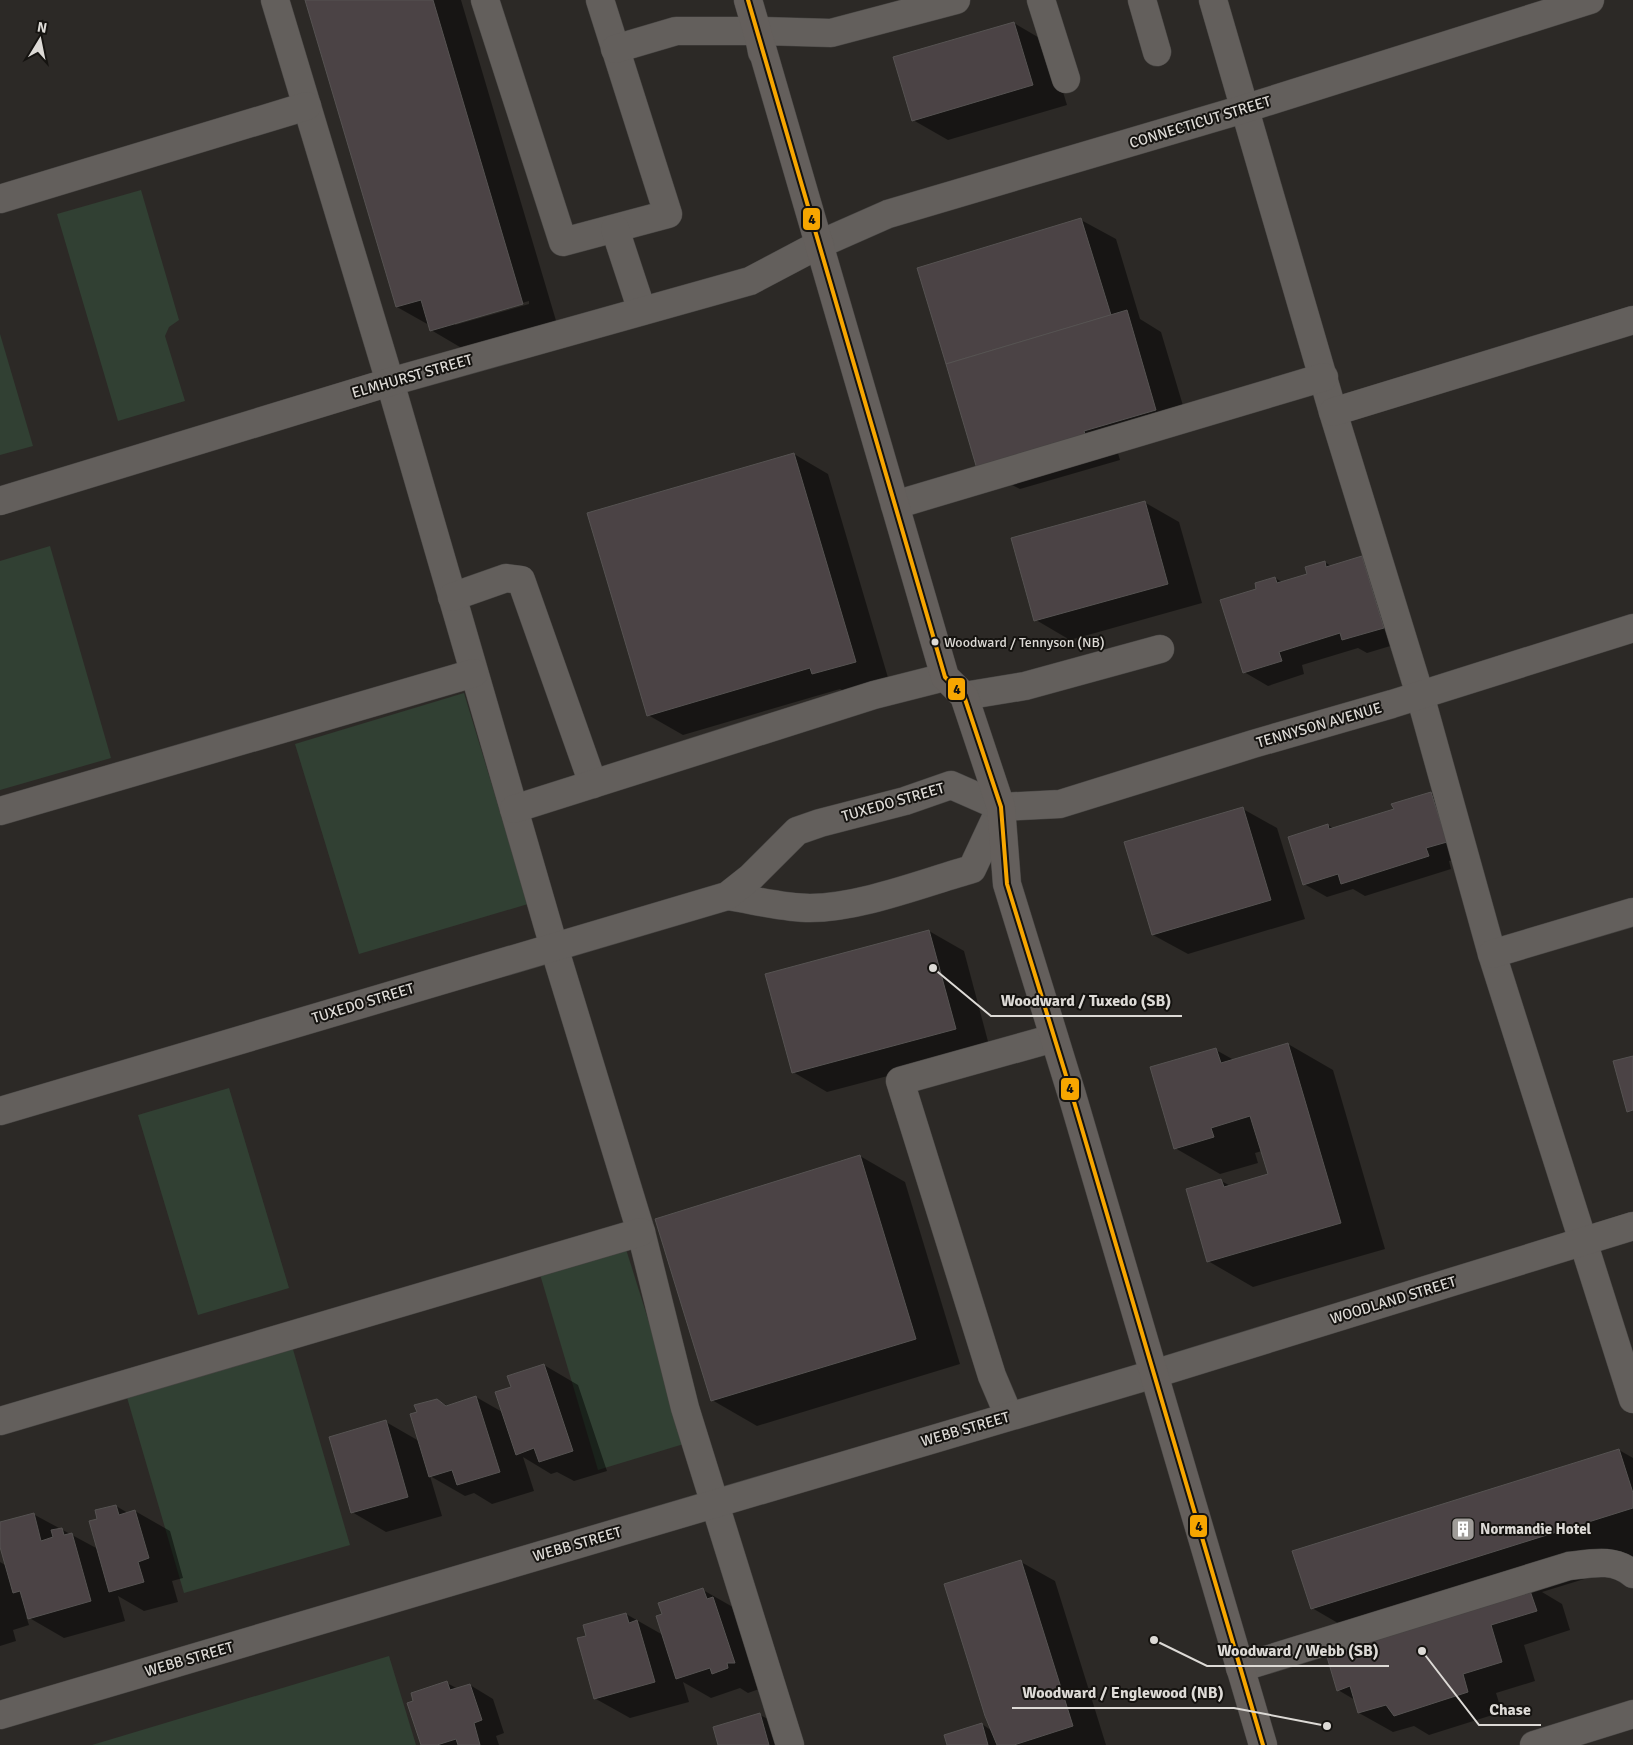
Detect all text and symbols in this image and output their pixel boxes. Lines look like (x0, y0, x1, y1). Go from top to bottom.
north arrow (15, 15, 65, 65)
text: N (36, 18, 48, 37)
street label: CONNECTICUT STREET (1127, 92, 1273, 152)
line badge: 4 (802, 207, 821, 231)
text: 4 (808, 211, 816, 228)
street label: ELMHURST STREET (350, 350, 475, 402)
place label: Woodward / Tennyson (NB) (944, 634, 1105, 651)
marker: Woodward / Tennyson (NB) (930, 637, 940, 647)
line badge: 4 (947, 677, 966, 701)
text: 4 (953, 681, 961, 698)
street label: TENNYSON AVENUE (1254, 699, 1384, 751)
street label: TUXEDO STREET (840, 779, 947, 825)
street label: TUXEDO STREET (310, 979, 417, 1027)
callout: Woodward / Tuxedo (SB) (991, 985, 1182, 1016)
text: Woodward / Tuxedo (SB) (1001, 991, 1171, 1011)
line badge: 4 (1060, 1077, 1080, 1101)
text: 4 (1066, 1080, 1074, 1097)
street label: WOODLAND STREET (1328, 1272, 1459, 1328)
street label: WEBB STREET (919, 1408, 1012, 1450)
line badge: 4 (1189, 1514, 1208, 1538)
building icon: Normandie Hotel (1450, 1516, 1476, 1542)
text: 4 (1195, 1518, 1203, 1535)
place label: Normandie Hotel (1480, 1520, 1592, 1538)
street label: WEBB STREET (531, 1523, 624, 1565)
callout: Woodward / Webb (SB) (1207, 1635, 1389, 1666)
street label: WEBB STREET (143, 1638, 236, 1680)
text: Woodward / Webb (SB) (1217, 1641, 1379, 1661)
callout: Woodward / Englewood (NB) (1012, 1677, 1234, 1708)
text: Woodward / Englewood (NB) (1022, 1683, 1224, 1703)
callout: Chase (1479, 1694, 1541, 1725)
text: Chase (1489, 1700, 1531, 1720)

